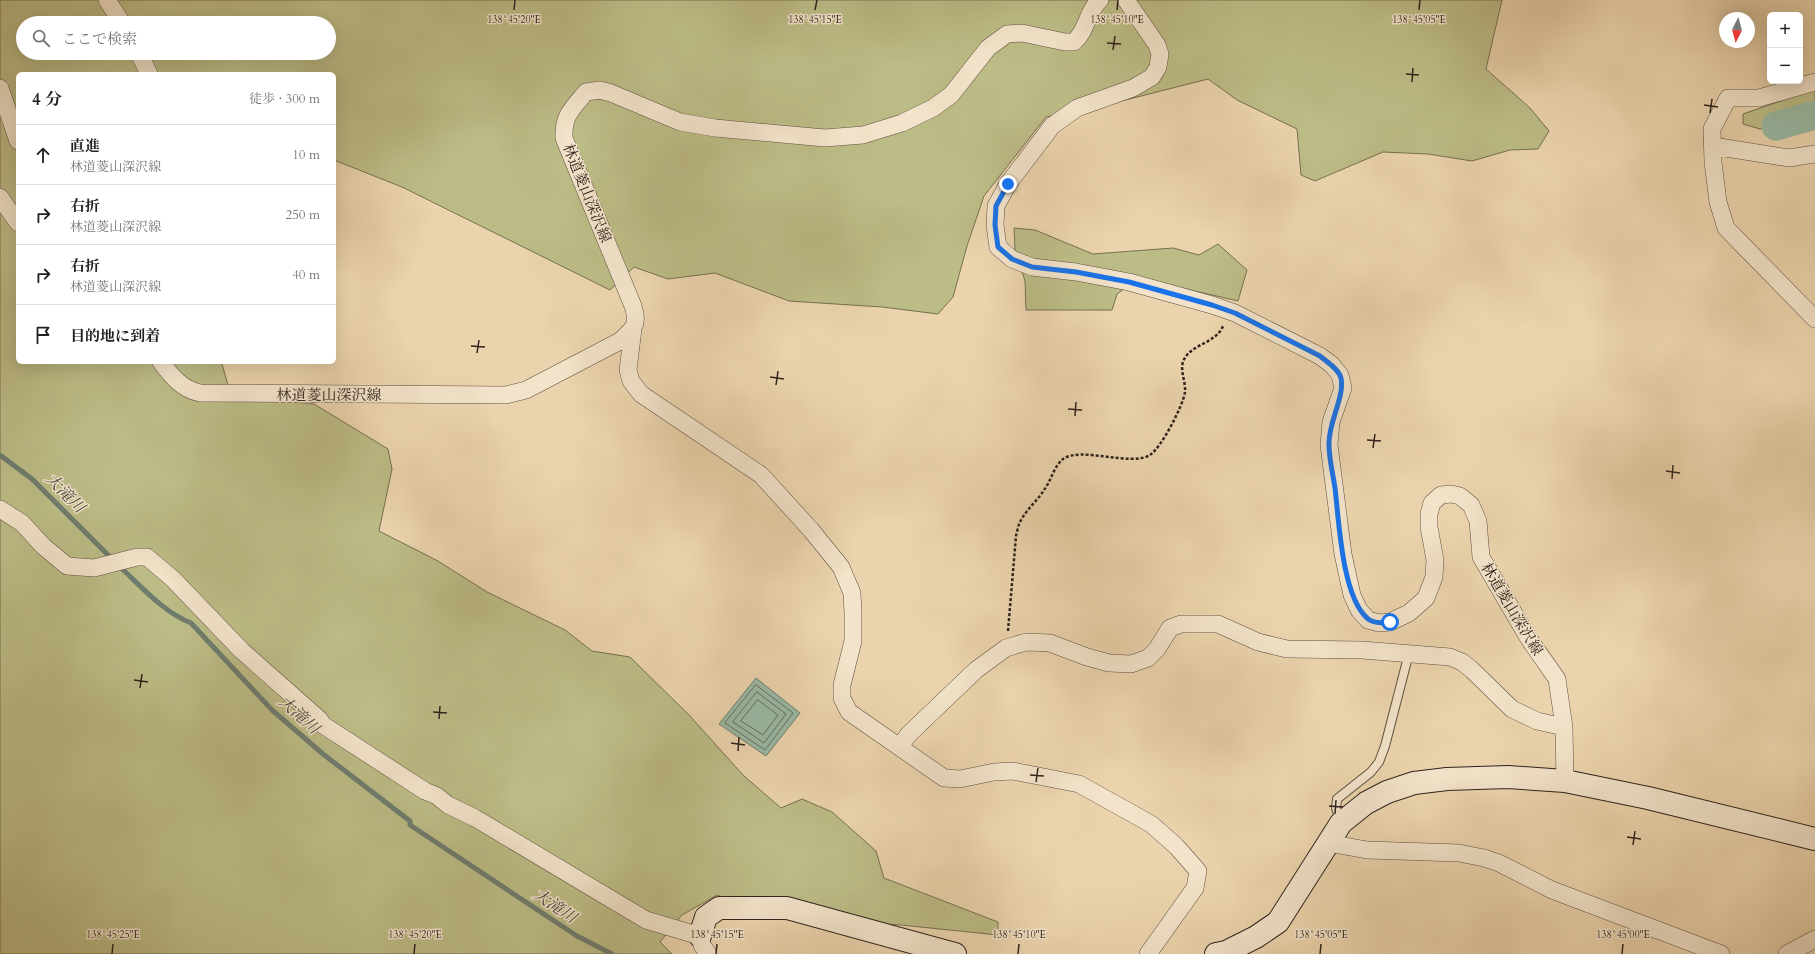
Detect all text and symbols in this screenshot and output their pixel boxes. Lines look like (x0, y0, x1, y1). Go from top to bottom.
north arrow (1719, 12, 1755, 48)
map controls (1767, 12, 1803, 84)
button: + (1767, 12, 1803, 48)
text: 138°45'20"E (487, 13, 541, 27)
text: 138°45'15"E (788, 13, 842, 27)
text: 138°45'10"E (1090, 13, 1144, 27)
text: 138°45'05"E (1392, 13, 1446, 27)
search box (16, 16, 336, 60)
icon: search (30, 27, 52, 49)
text: ここで検索 (62, 29, 137, 49)
button: − (1767, 48, 1803, 84)
text: 4 分 (32, 88, 62, 111)
text: 徒歩 · 300 m (249, 90, 320, 108)
text: 直進 (70, 136, 100, 156)
street label: 林道菱山深沢線 (558, 141, 616, 245)
icon: ahead (32, 144, 54, 166)
text: 10 m (292, 146, 320, 164)
text: 林道菱山深沢線 (70, 158, 161, 176)
route end (999, 175, 1017, 193)
text: 右折 (70, 196, 100, 216)
icon: right (32, 204, 54, 226)
text: 250 m (286, 206, 320, 224)
text: 林道菱山深沢線 (70, 218, 161, 236)
text: 右折 (70, 256, 100, 276)
icon: right (32, 264, 54, 286)
text: 40 m (292, 266, 320, 284)
text: 林道菱山深沢線 (70, 278, 161, 296)
icon: arrive (32, 324, 54, 346)
text: 目的地に到着 (70, 326, 160, 346)
street label: 林道菱山深沢線 (276, 385, 382, 405)
water label: 大滝川 (40, 468, 91, 519)
street label: 林道菱山深沢線 (1476, 559, 1548, 659)
route start (1381, 613, 1399, 631)
water label: 大滝川 (274, 691, 326, 741)
water label: 大滝川 (529, 883, 583, 930)
text: 138°45'25"E (86, 928, 140, 942)
text: 138°45'20"E (388, 928, 442, 942)
text: 138°45'15"E (690, 928, 744, 942)
text: 138°45'10"E (992, 928, 1046, 942)
text: 138°45'05"E (1294, 928, 1348, 942)
text: 138°45'00"E (1596, 928, 1650, 942)

